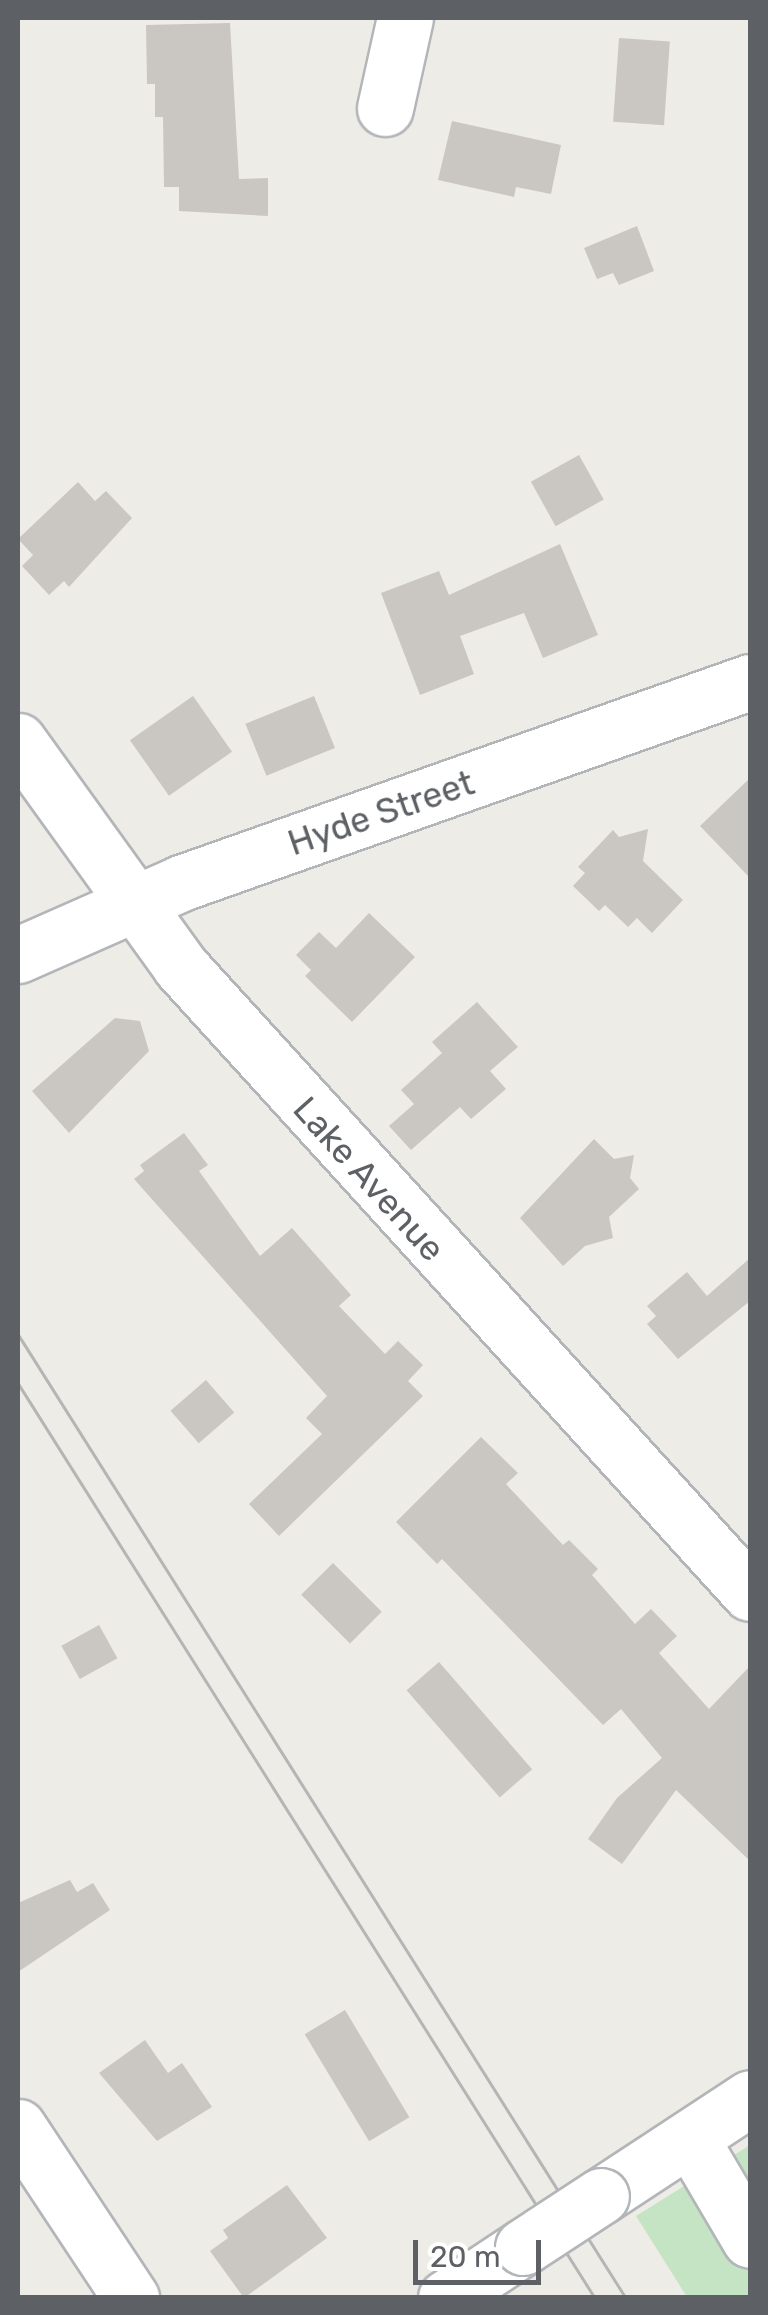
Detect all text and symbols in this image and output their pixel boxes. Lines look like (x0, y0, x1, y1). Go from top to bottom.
street label: Hyde Street (283, 762, 479, 864)
street label: Lake Avenue (284, 1088, 454, 1270)
scale bar (418, 2220, 546, 2282)
text: 20 m (430, 2239, 501, 2275)

